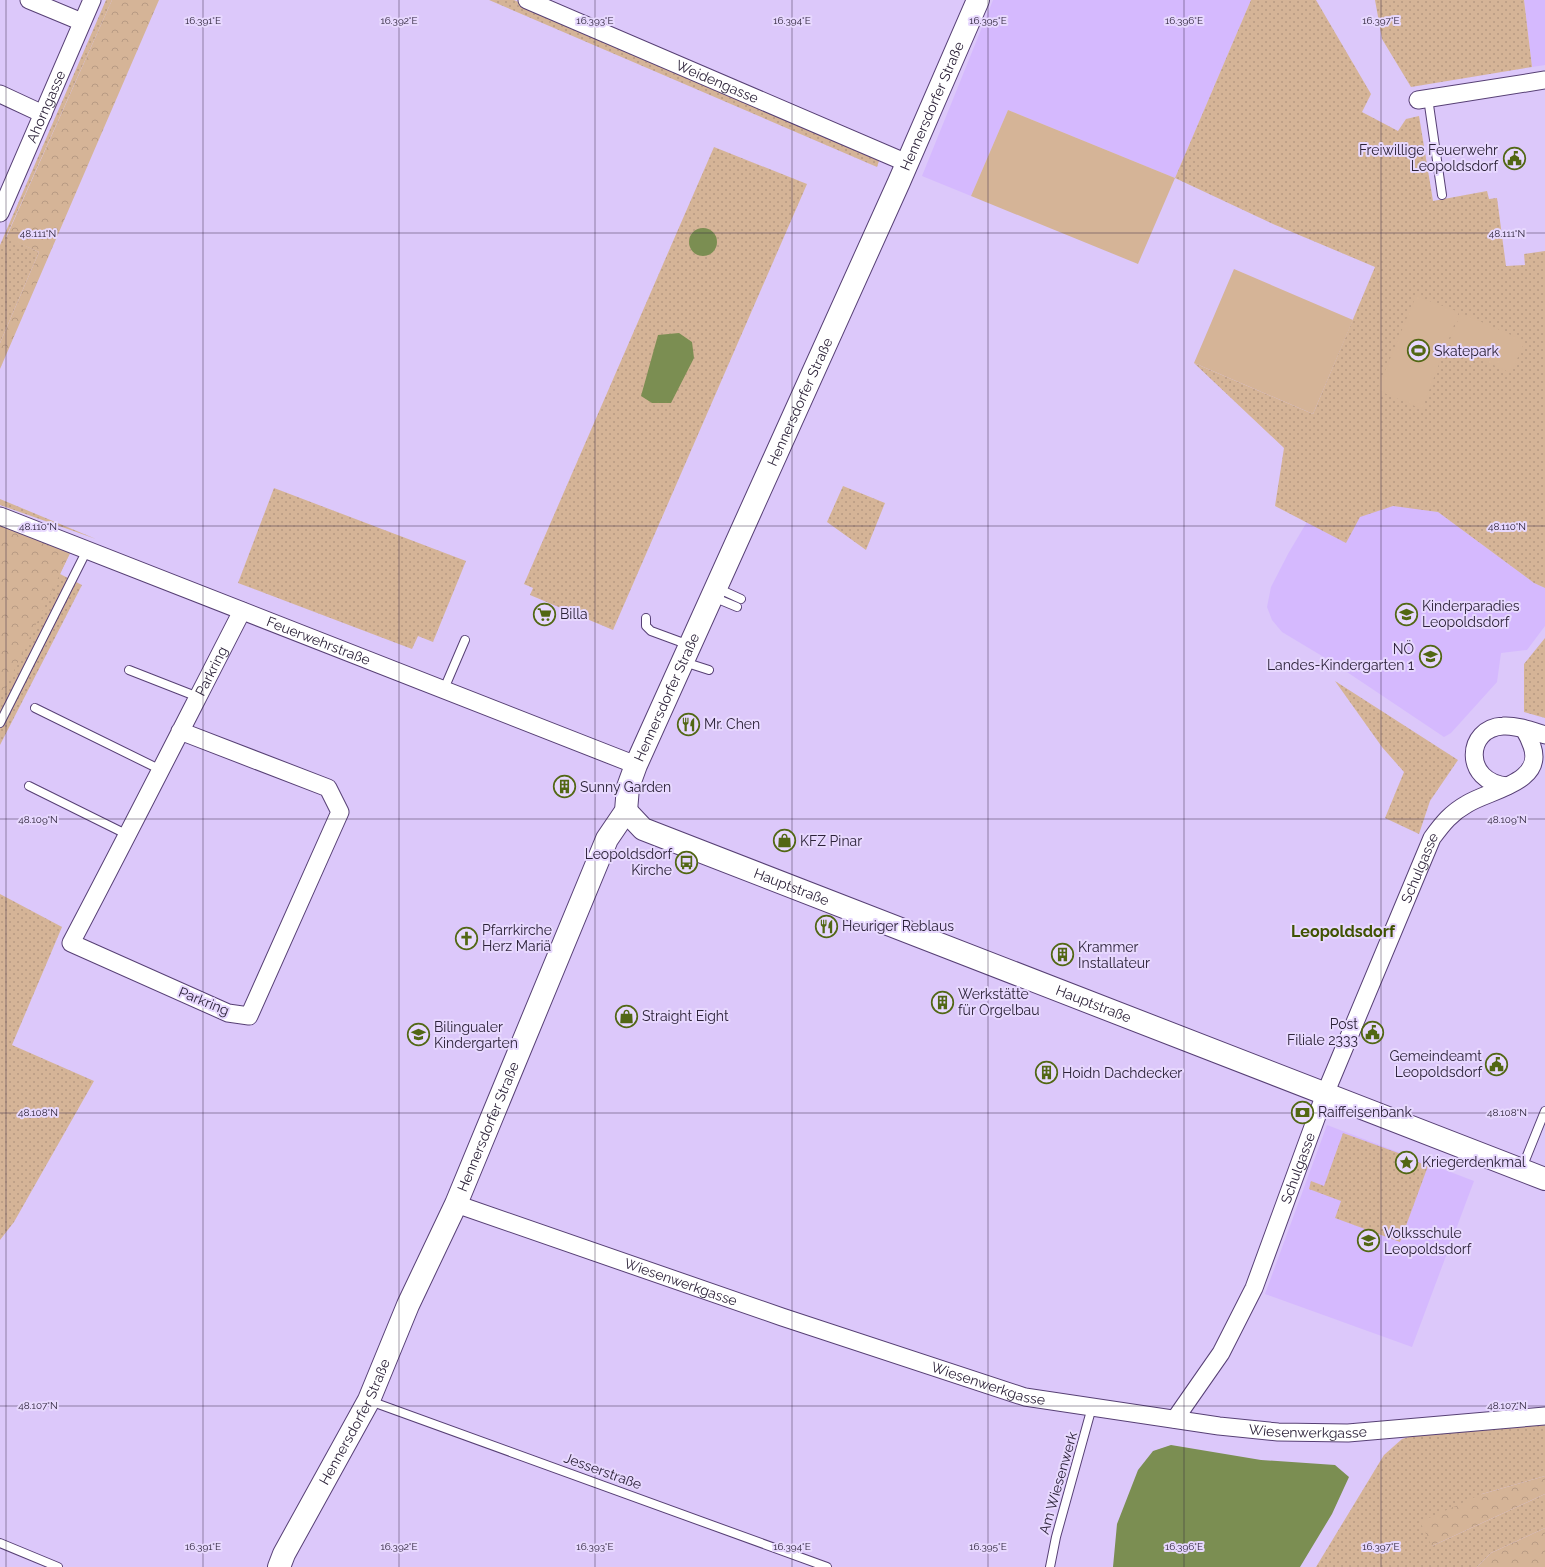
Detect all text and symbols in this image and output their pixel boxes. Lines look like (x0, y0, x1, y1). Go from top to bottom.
text: 16.391°E (185, 15, 221, 26)
text: 16.392°E (380, 15, 418, 26)
text: 16.393°E (576, 15, 614, 26)
text: 16.394°E (773, 15, 811, 26)
text: 16.395°E (969, 15, 1007, 26)
text: 16.396°E (1165, 15, 1203, 26)
text: 16.397°E (1362, 15, 1400, 26)
street label: Hennersdorfer Straße (897, 39, 967, 173)
street label: Weidengasse (674, 57, 761, 106)
street label: Ahorngasse (23, 68, 69, 145)
place label: Freiwillige Feuerwehr Leopoldsdorf (1359, 142, 1499, 174)
public building icon: Freiwillige Feuerwehr Leopoldsdorf (1501, 145, 1527, 171)
text: 48.111°N (20, 228, 56, 239)
text: 48.111°N (1489, 228, 1525, 239)
street label: Hennersdorfer Straße (764, 335, 836, 469)
sports icon: Skatepark (1405, 338, 1431, 364)
place label: Skatepark (1434, 343, 1499, 359)
text: 48.110°N (19, 521, 57, 532)
text: 48.110°N (1488, 521, 1526, 532)
place label: Kinderparadies Leopoldsdorf (1422, 598, 1520, 630)
supermarket icon: Billa (532, 601, 558, 627)
school or university icon: Kinderparadies Leopoldsdorf (1394, 601, 1420, 627)
place label: Billa (560, 606, 588, 622)
street label: Feuerwehrstraße (264, 613, 373, 668)
street label: Hennersdorfer Straße (631, 631, 702, 764)
place label: NÖ Landes-Kindergarten 1 (1267, 639, 1414, 673)
street label: Parkring (192, 644, 231, 698)
school or university icon: NÖ Landes-Kindergarten 1 (1417, 644, 1443, 670)
restaurant icon: Mr. Chen (676, 711, 702, 737)
place label: Mr. Chen (704, 716, 760, 732)
building icon: Sunny Garden (552, 774, 578, 800)
place label: Sunny Garden (580, 779, 671, 795)
text: 48.109°N (18, 814, 58, 825)
text: 48.109°N (1487, 814, 1527, 825)
shop icon: KFZ Pinar (772, 828, 798, 854)
street label: Schulgasse (1398, 829, 1441, 905)
place label: KFZ Pinar (800, 833, 862, 849)
place label: Leopoldsdorf Kirche (585, 846, 673, 878)
bus stop icon: Leopoldsdorf Kirche (674, 849, 700, 875)
street label: Hauptstraße (752, 865, 831, 908)
restaurant icon: Heuriger Reblaus (814, 913, 840, 939)
place label: Heuriger Reblaus (842, 918, 954, 934)
place label: Pfarrkirche Herz Mariä (482, 922, 552, 954)
district label: Leopoldsdorf (1291, 922, 1396, 941)
church icon: Pfarrkirche Herz Mariä (454, 925, 480, 951)
place label: Krammer Installateur (1078, 939, 1150, 971)
building icon: Krammer Installateur (1050, 942, 1076, 968)
street label: Hauptstraße (1054, 982, 1133, 1026)
street label: Parkring (176, 984, 232, 1018)
place label: Werkstätte für Orgelbau (958, 986, 1040, 1018)
building icon: Werkstätte für Orgelbau (929, 989, 955, 1015)
shop icon: Straight Eight (613, 1003, 639, 1029)
place label: Straight Eight (642, 1008, 729, 1024)
place label: Post Filiale 2333 (1287, 1016, 1358, 1048)
place label: Bilingualer Kindergarten (434, 1019, 518, 1051)
public building icon: Post Filiale 2333 (1360, 1019, 1386, 1045)
school or university icon: Bilingualer Kindergarten (405, 1022, 431, 1048)
place label: Gemeindeamt Leopoldsdorf (1389, 1048, 1483, 1080)
public building icon: Gemeindeamt Leopoldsdorf (1484, 1051, 1510, 1077)
street label: Hennersdorfer Straße (454, 1059, 522, 1194)
building icon: Hoidn Dachdecker (1033, 1060, 1059, 1086)
place label: Hoidn Dachdecker (1062, 1065, 1182, 1081)
bank icon: Raiffeisenbank (1289, 1099, 1315, 1125)
place label: Raiffeisenbank (1318, 1104, 1412, 1120)
text: 48.108°N (18, 1107, 58, 1118)
text: 48.108°N (1487, 1107, 1527, 1118)
street label: Schulgasse (1278, 1130, 1318, 1206)
place icon: Kriegerdenkmal (1393, 1149, 1419, 1175)
place label: Kriegerdenkmal (1422, 1154, 1526, 1170)
place label: Volksschule Leopoldsdorf (1384, 1225, 1473, 1257)
school or university icon: Volksschule Leopoldsdorf (1355, 1228, 1381, 1254)
street label: Wiesenwerkgasse (622, 1255, 739, 1309)
street label: Hennersdorfer Straße (316, 1357, 393, 1487)
street label: Wiesenwerkgasse (929, 1359, 1046, 1408)
text: 48.107°N (18, 1400, 58, 1411)
text: 48.107°N (1487, 1400, 1527, 1411)
street label: Wiesenwerkgasse (1248, 1421, 1367, 1441)
street label: Am Wiesenwerk (1036, 1429, 1080, 1536)
street label: Jesserstraße (562, 1450, 644, 1492)
text: 16.391°E (185, 1541, 221, 1552)
text: 16.392°E (380, 1541, 418, 1552)
text: 16.393°E (576, 1541, 614, 1552)
text: 16.394°E (773, 1541, 811, 1552)
text: 16.395°E (969, 1541, 1007, 1552)
text: 16.396°E (1165, 1541, 1203, 1552)
text: 16.397°E (1362, 1541, 1400, 1552)

